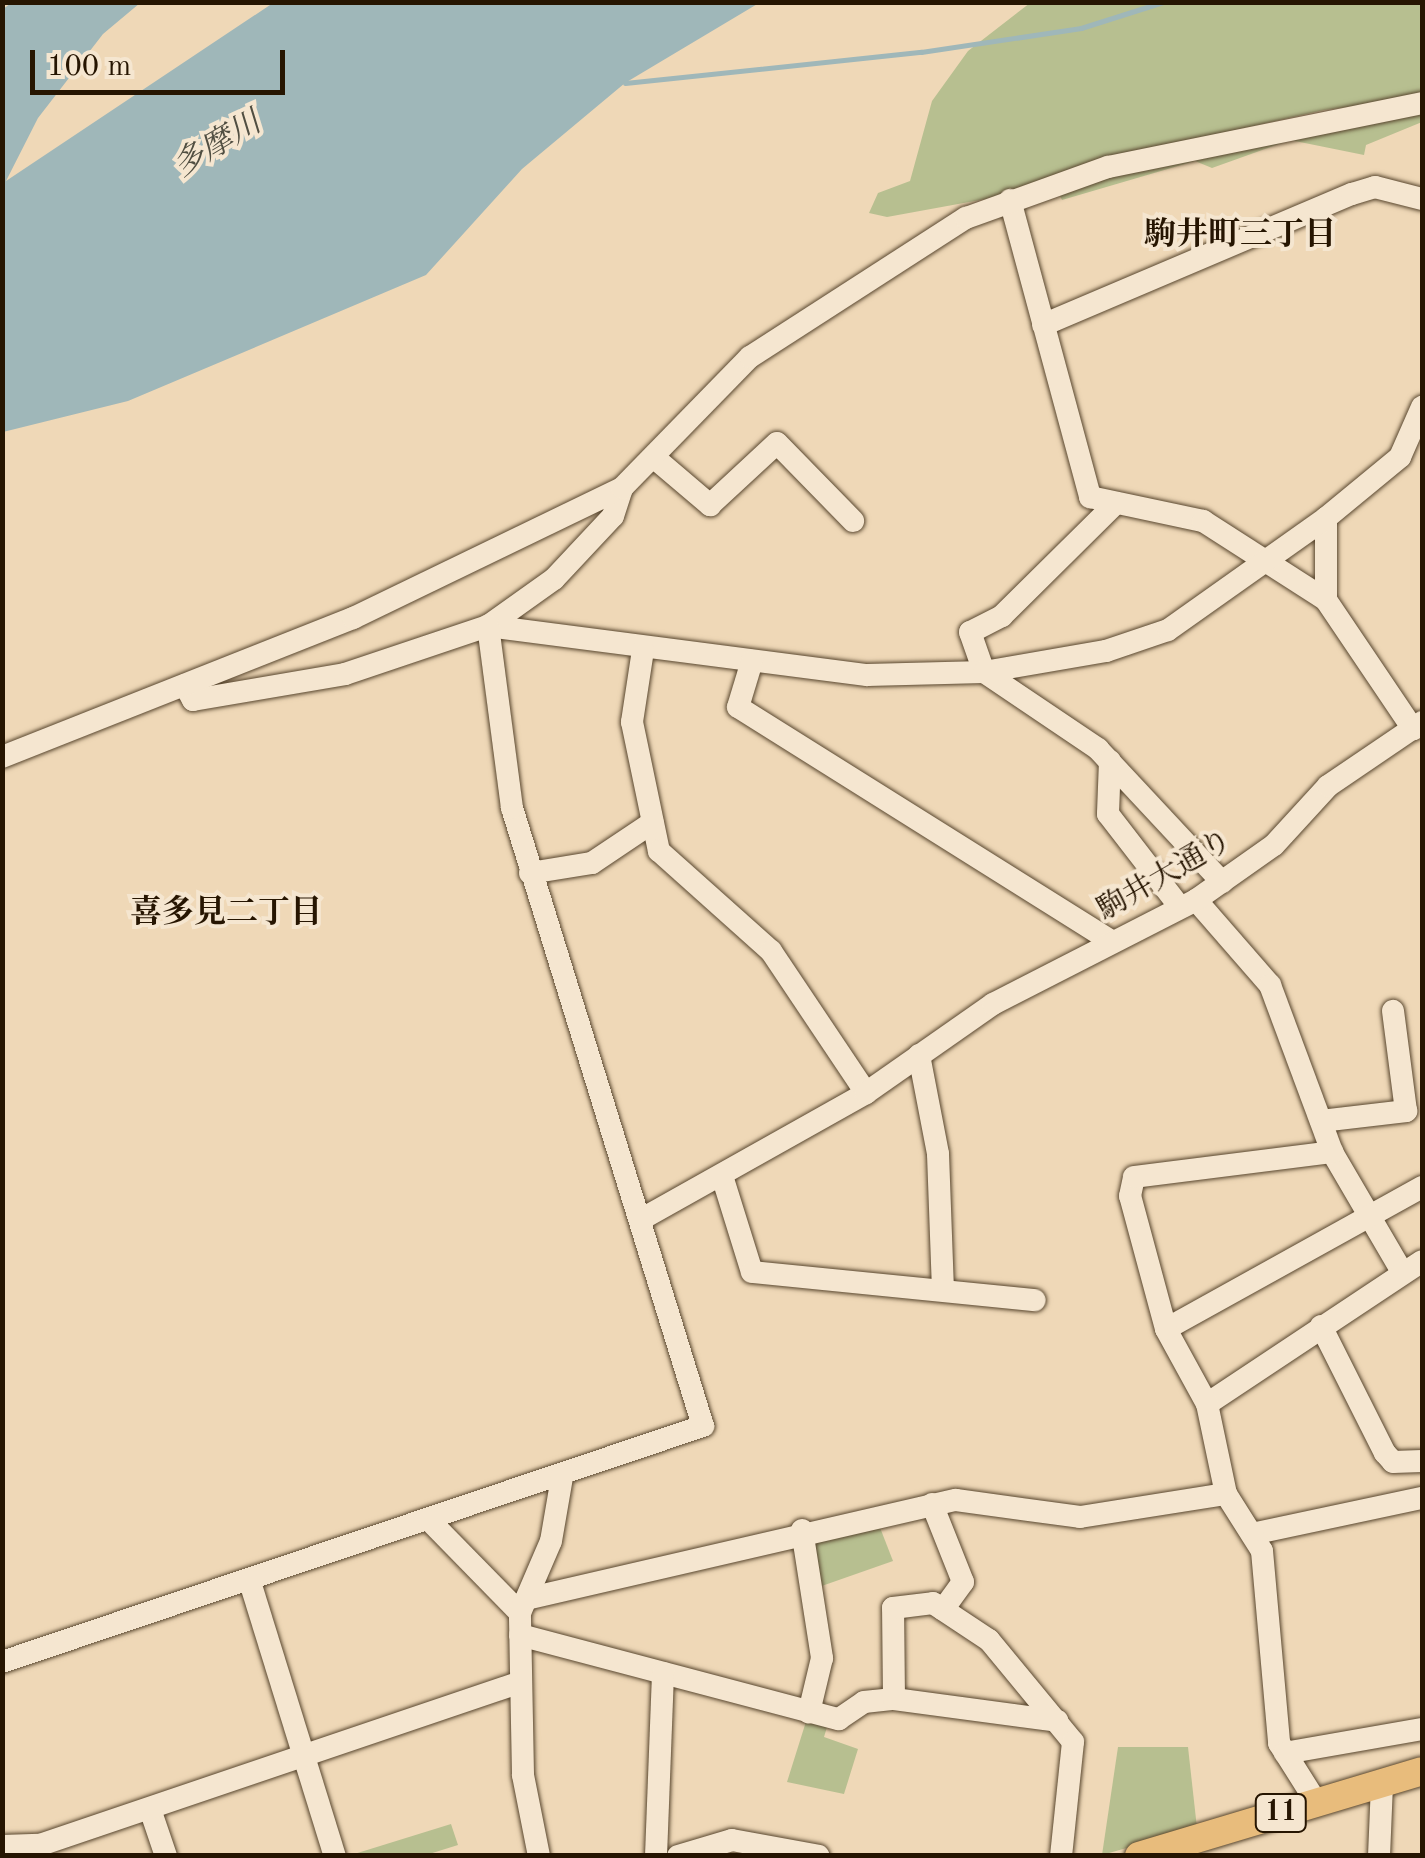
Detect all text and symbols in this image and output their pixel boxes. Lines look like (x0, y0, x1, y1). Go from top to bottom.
scale bar (35, 30, 290, 92)
text: 100 m (47, 52, 131, 82)
water label: 多摩川 (167, 105, 269, 187)
district label: 駒井町三丁目 (1144, 217, 1336, 255)
street label: 駒井大通り (1091, 823, 1239, 929)
district label: 喜多見二丁目 (130, 895, 322, 933)
road number: 11 (1254, 1790, 1308, 1836)

